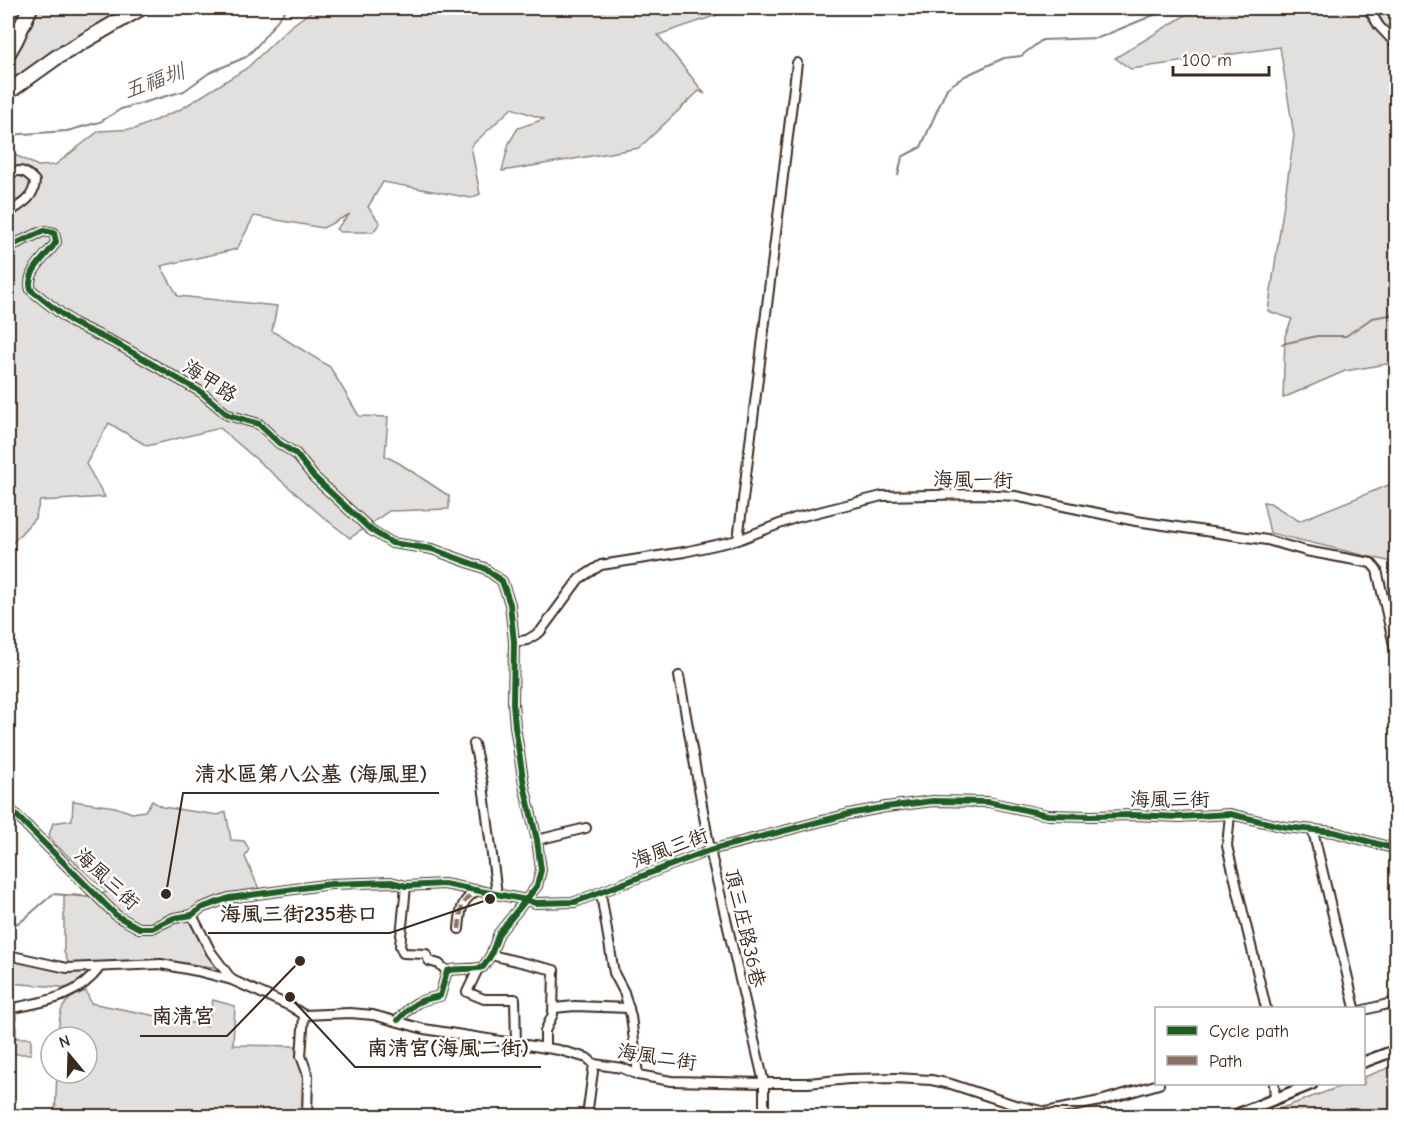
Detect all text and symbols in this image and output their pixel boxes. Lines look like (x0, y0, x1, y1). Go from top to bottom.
scale bar (1173, 39, 1269, 77)
text: 100 m (1182, 50, 1232, 71)
water label: 五福圳 (120, 58, 190, 103)
street label: 海甲路 (179, 355, 242, 408)
street label: 海風一街 (933, 468, 1013, 492)
callout: 清水區第八公墓 (海風里) (183, 754, 439, 793)
text: 清水區第八公墓 (海風里) (195, 762, 427, 786)
street label: 海風三街 (1130, 788, 1210, 811)
street label: 海風三街 (628, 824, 712, 872)
street label: 海風三街 (70, 843, 144, 915)
street label: 頂三庄路36巷 (720, 866, 770, 990)
callout: 海風三街235巷口 (208, 894, 390, 933)
text: 海風三街235巷口 (220, 902, 378, 926)
callout: 南清宮 (140, 997, 227, 1036)
text: 南清宮 (152, 1004, 215, 1028)
legend (1155, 1007, 1365, 1085)
text: Cycle path (1209, 1021, 1289, 1042)
north arrow (39, 1025, 99, 1085)
callout: 南清宮(海風二街) (355, 1028, 541, 1067)
text: N (57, 1032, 72, 1052)
text: 南清宮(海風二街) (367, 1036, 529, 1060)
street label: 海風二街 (616, 1039, 698, 1075)
text: Path (1209, 1051, 1242, 1072)

